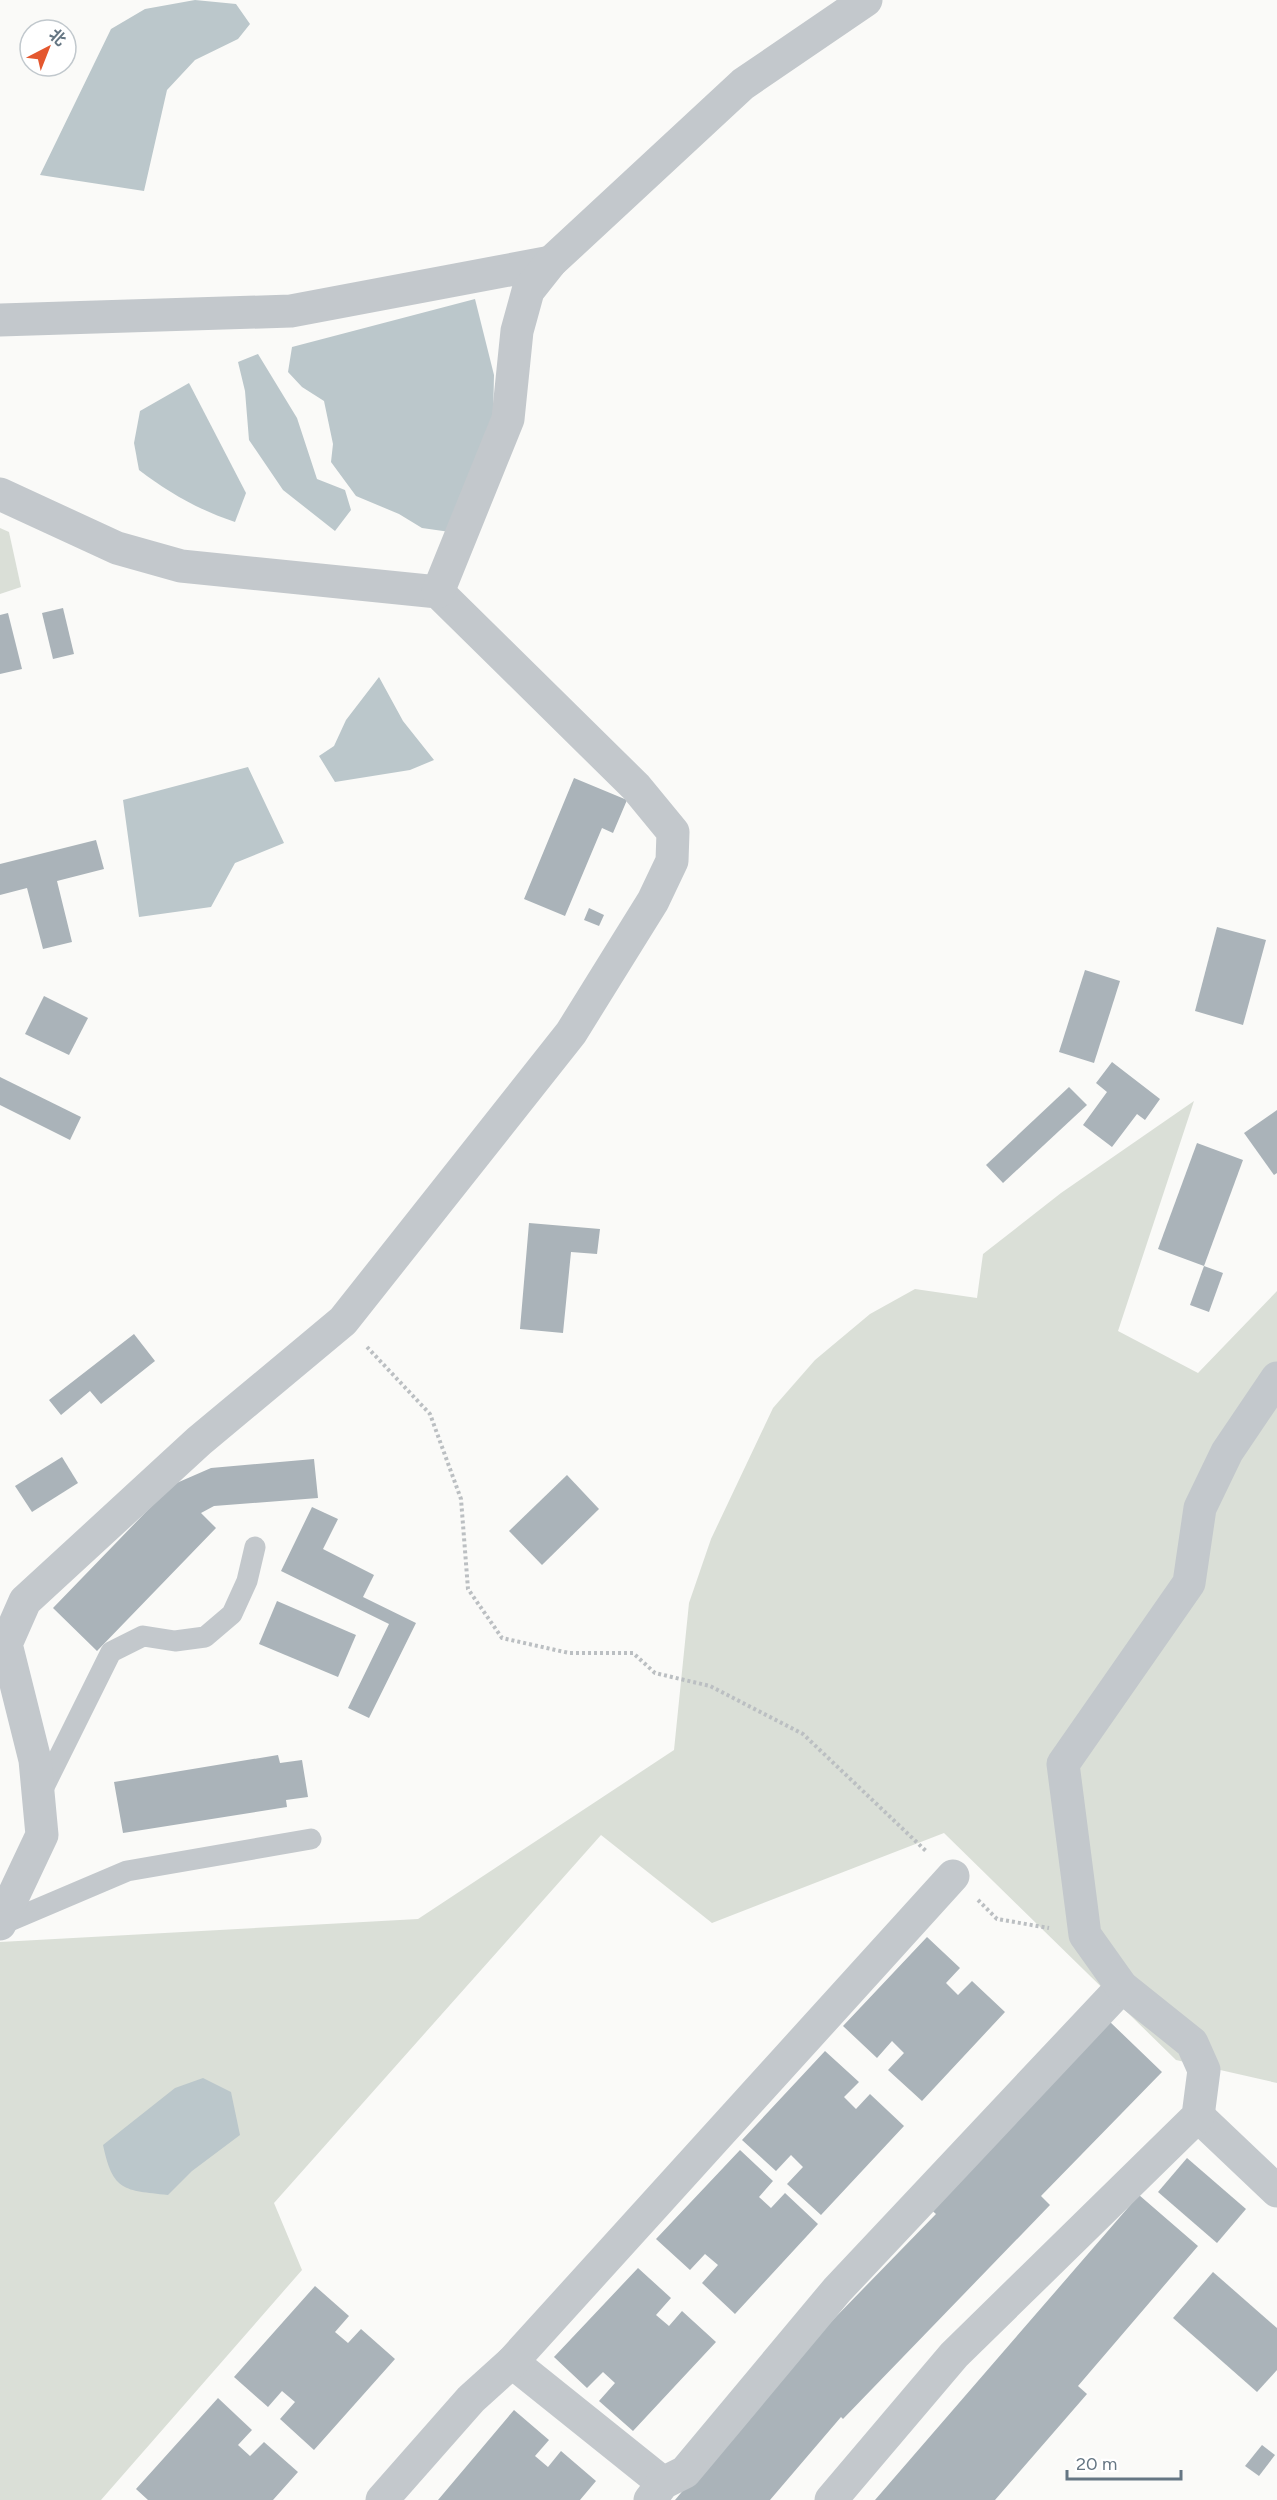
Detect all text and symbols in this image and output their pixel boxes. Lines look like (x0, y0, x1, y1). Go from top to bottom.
north arrow (18, 18, 78, 78)
text: 北 (45, 25, 70, 50)
scale bar (1067, 2443, 1181, 2481)
text: 20 m (1076, 2453, 1117, 2475)

